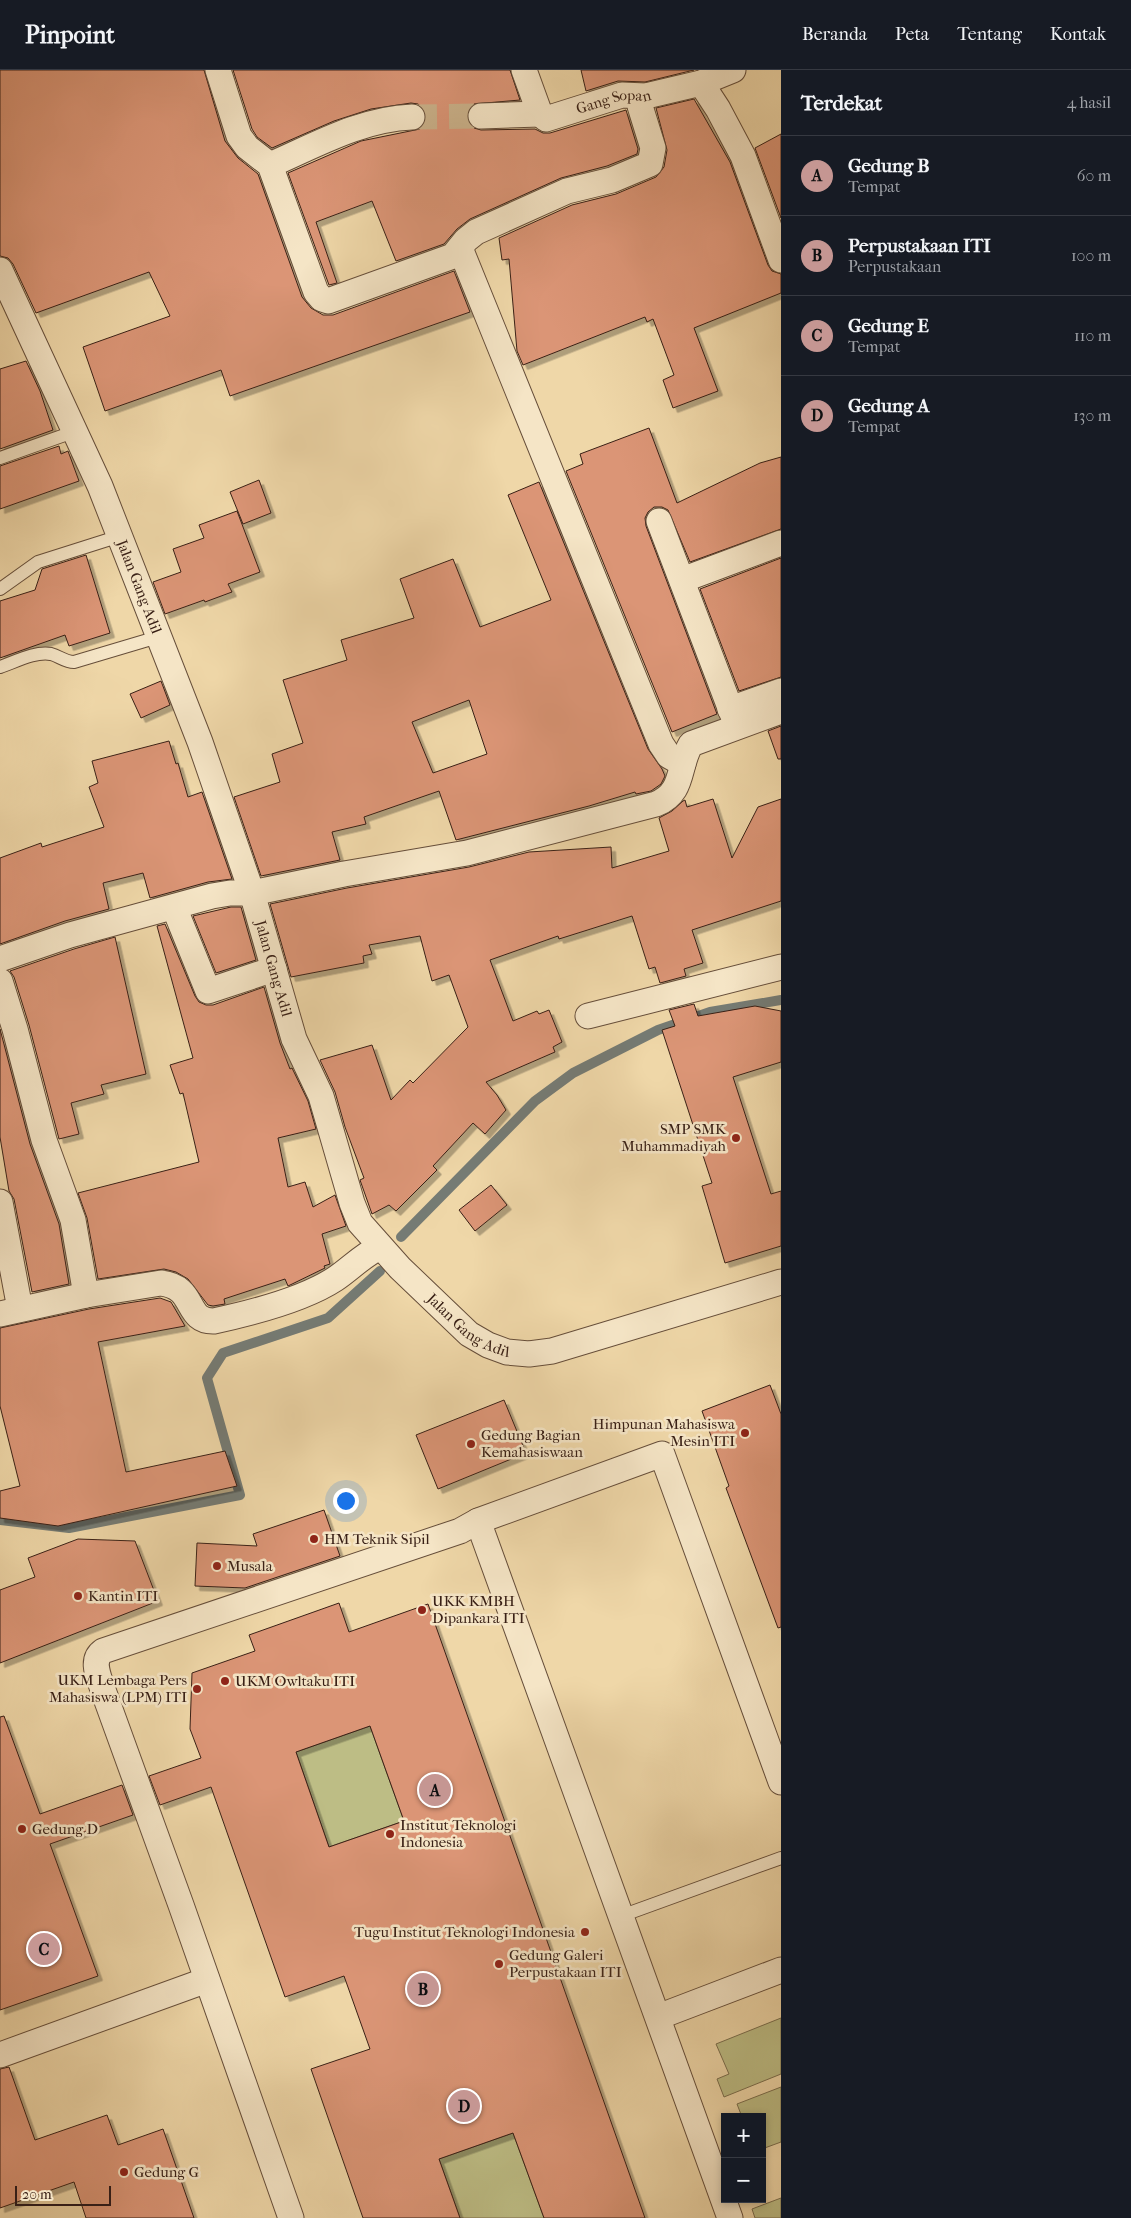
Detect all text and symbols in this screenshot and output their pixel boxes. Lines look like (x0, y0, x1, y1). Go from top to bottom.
text: Pinpoint (25, 21, 115, 49)
text: Beranda (802, 24, 867, 45)
text: Peta (895, 24, 929, 45)
text: Tentang (957, 24, 1022, 45)
text: Kontak (1050, 24, 1106, 45)
street label: Gang Sopan (574, 86, 653, 118)
text: Terdekat (801, 91, 882, 115)
text: 4 hasil (1067, 93, 1111, 112)
text: Gedung B (848, 155, 930, 177)
text: A (812, 166, 822, 185)
text: 60 m (1077, 166, 1111, 185)
text: Tempat (848, 177, 900, 196)
text: Perpustakaan ITI (848, 235, 991, 257)
text: B (812, 246, 822, 265)
text: 100 m (1071, 246, 1111, 265)
text: Perpustakaan (848, 257, 941, 276)
text: Gedung E (848, 315, 929, 337)
text: C (812, 326, 822, 345)
text: 110 m (1074, 326, 1111, 345)
text: Tempat (848, 337, 900, 356)
text: Gedung A (848, 395, 929, 417)
text: D (811, 406, 823, 425)
text: 130 m (1073, 406, 1111, 425)
text: Tempat (848, 417, 900, 436)
street label: Jalan Gang Adil (112, 536, 166, 636)
street label: Jalan Gang Adil (251, 917, 296, 1019)
place label: SMP SMK Muhammadiyah (621, 1120, 727, 1155)
marker: SMP SMK Muhammadiyah (730, 1132, 742, 1144)
street label: Jalan Gang Adil (422, 1289, 510, 1361)
place label: Himpunan Mahasiswa Mesin ITI (593, 1415, 736, 1450)
place label: Gedung Bagian Kemahasiswaan (481, 1426, 583, 1461)
marker: Himpunan Mahasiswa Mesin ITI (739, 1427, 751, 1439)
marker: Gedung Bagian Kemahasiswaan (465, 1438, 477, 1450)
your location (333, 1488, 359, 1514)
place label: HM Teknik Sipil (324, 1530, 430, 1548)
marker: HM Teknik Sipil (308, 1533, 320, 1545)
place label: Musala (227, 1557, 274, 1575)
marker: Musala (211, 1560, 223, 1572)
place label: Kantin ITI (88, 1587, 158, 1605)
marker: Kantin ITI (72, 1590, 84, 1602)
place label: UKK KMBH Dipankara ITI (432, 1592, 525, 1627)
marker: UKK KMBH Dipankara ITI (416, 1604, 428, 1616)
place label: UKM Lembaga Pers Mahasiswa (LPM) ITI (49, 1671, 187, 1706)
place label: UKM Owltaku ITI (235, 1672, 355, 1690)
marker: UKM Owltaku ITI (219, 1675, 231, 1687)
marker: UKM Lembaga Pers Mahasiswa (LPM) ITI (191, 1683, 203, 1695)
pin: A (419, 1771, 451, 1809)
place label: Institut Teknologi Indonesia (400, 1816, 517, 1851)
place label: Gedung D (32, 1820, 98, 1838)
marker: Gedung D (16, 1823, 28, 1835)
marker: Institut Teknologi Indonesia (384, 1828, 396, 1840)
place label: Tugu Institut Teknologi Indonesia (354, 1923, 576, 1941)
marker: Tugu Institut Teknologi Indonesia (579, 1926, 591, 1938)
pin: C (28, 1930, 60, 1968)
place label: Gedung Galeri Perpustakaan ITI (509, 1946, 622, 1981)
marker: Gedung Galeri Perpustakaan ITI (493, 1958, 505, 1970)
pin: B (407, 1970, 439, 2008)
pin: D (448, 2087, 480, 2125)
map controls (721, 2113, 766, 2203)
button: + (721, 2113, 766, 2158)
button: − (721, 2158, 766, 2203)
place label: Gedung G (134, 2163, 200, 2181)
marker: Gedung G (118, 2166, 130, 2178)
scale bar (15, 2183, 111, 2206)
text: 20 m (22, 2186, 52, 2203)

